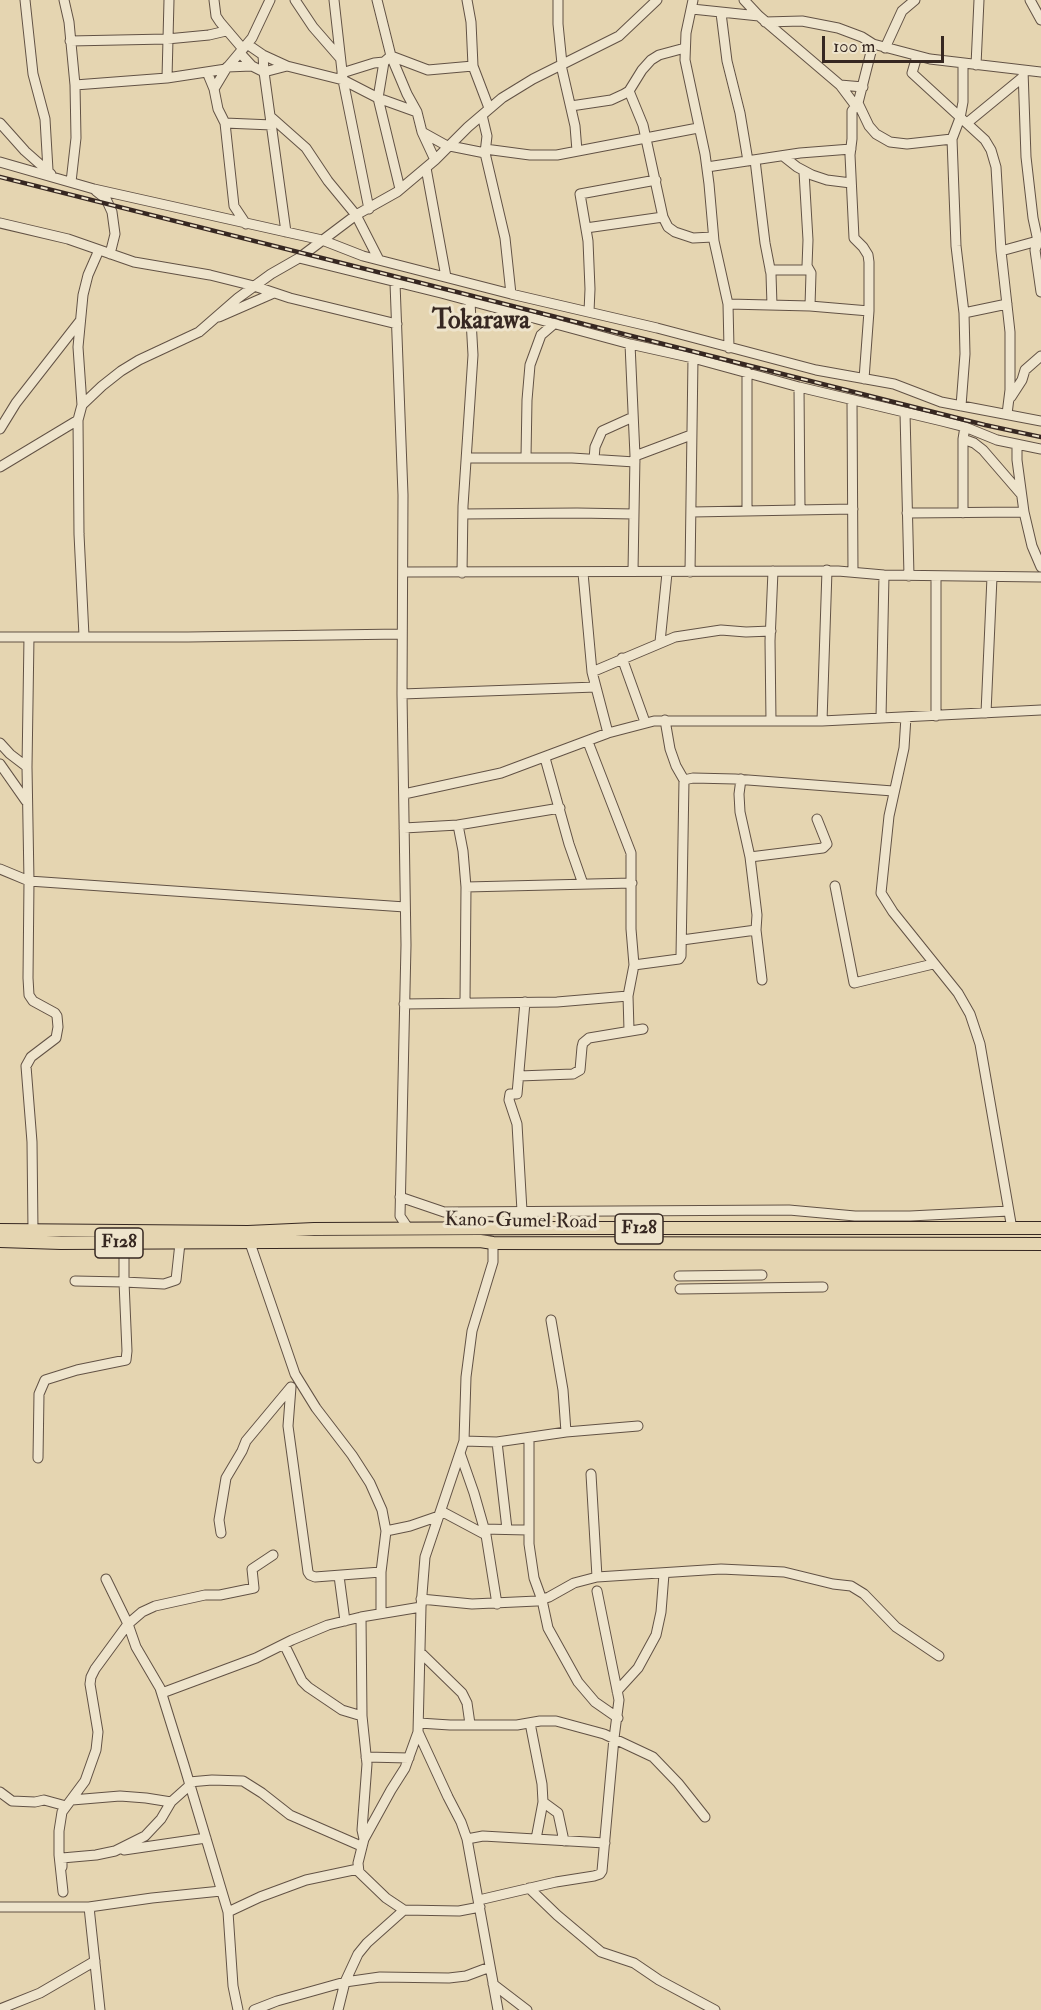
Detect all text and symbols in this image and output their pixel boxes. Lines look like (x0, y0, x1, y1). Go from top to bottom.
scale bar (825, 24, 946, 62)
text: 100 m (833, 35, 876, 58)
district label: Tokarawa (432, 306, 530, 338)
street label: Kano-Gumel Road (444, 1209, 598, 1235)
road number: F128 (615, 1214, 663, 1244)
road number: F128 (95, 1228, 143, 1258)

